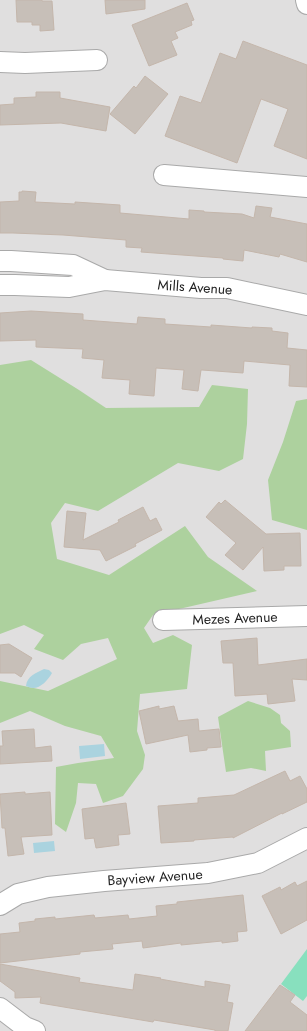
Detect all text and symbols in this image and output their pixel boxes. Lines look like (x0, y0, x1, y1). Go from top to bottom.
street label: Mills Avenue (157, 274, 233, 300)
street label: Mezes Avenue (192, 607, 278, 629)
street label: Bayview Avenue (107, 864, 203, 890)

